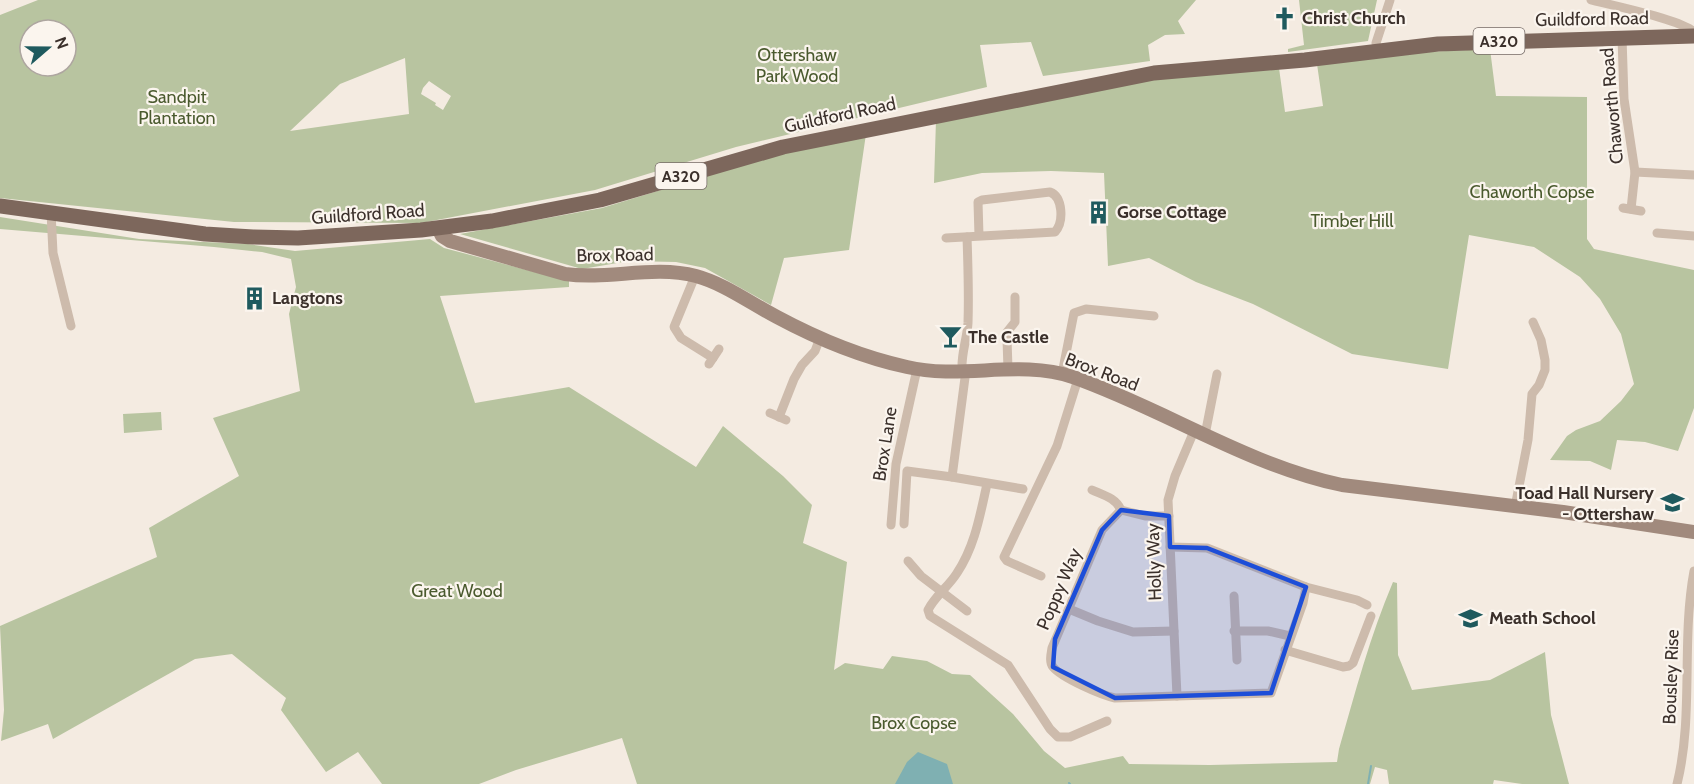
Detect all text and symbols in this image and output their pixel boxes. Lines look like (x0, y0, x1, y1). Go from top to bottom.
church icon: Christ Church (1271, 5, 1297, 31)
place label: Christ Church (1302, 7, 1406, 29)
street label: Guildford Road (1535, 7, 1649, 31)
north arrow (18, 18, 78, 78)
road number: A320 (1474, 28, 1524, 54)
text: N (51, 34, 72, 52)
park label: Ottershaw Park Wood (756, 44, 838, 87)
street label: Chaworth Road (1596, 47, 1628, 165)
park label: Sandpit Plantation (138, 86, 216, 129)
street label: Guildford Road (782, 92, 898, 138)
road number: A320 (656, 163, 706, 189)
park label: Chaworth Copse (1469, 181, 1595, 203)
street label: Guildford Road (311, 199, 425, 229)
building icon: Gorse Cottage (1086, 199, 1112, 225)
place label: Gorse Cottage (1117, 201, 1227, 223)
park label: Timber Hill (1311, 210, 1394, 232)
street label: Brox Road (576, 243, 654, 267)
building icon: Langtons (241, 285, 267, 311)
place label: Langtons (272, 287, 343, 309)
bar icon: The Castle (937, 324, 963, 350)
place label: The Castle (968, 326, 1049, 348)
street label: Brox Road (1062, 348, 1142, 396)
street label: Brox Lane (868, 405, 902, 483)
place label: Toad Hall Nursery - Ottershaw (1515, 482, 1654, 525)
school or university icon: Toad Hall Nursery - Ottershaw (1659, 490, 1685, 516)
street label: Holly Way (1142, 523, 1166, 601)
street label: Poppy Way (1032, 545, 1086, 633)
park label: Great Wood (411, 580, 503, 602)
school or university icon: Meath School (1458, 605, 1484, 631)
place label: Meath School (1489, 607, 1596, 629)
street label: Bousley Rise (1658, 629, 1684, 725)
park label: Brox Copse (871, 712, 957, 734)

